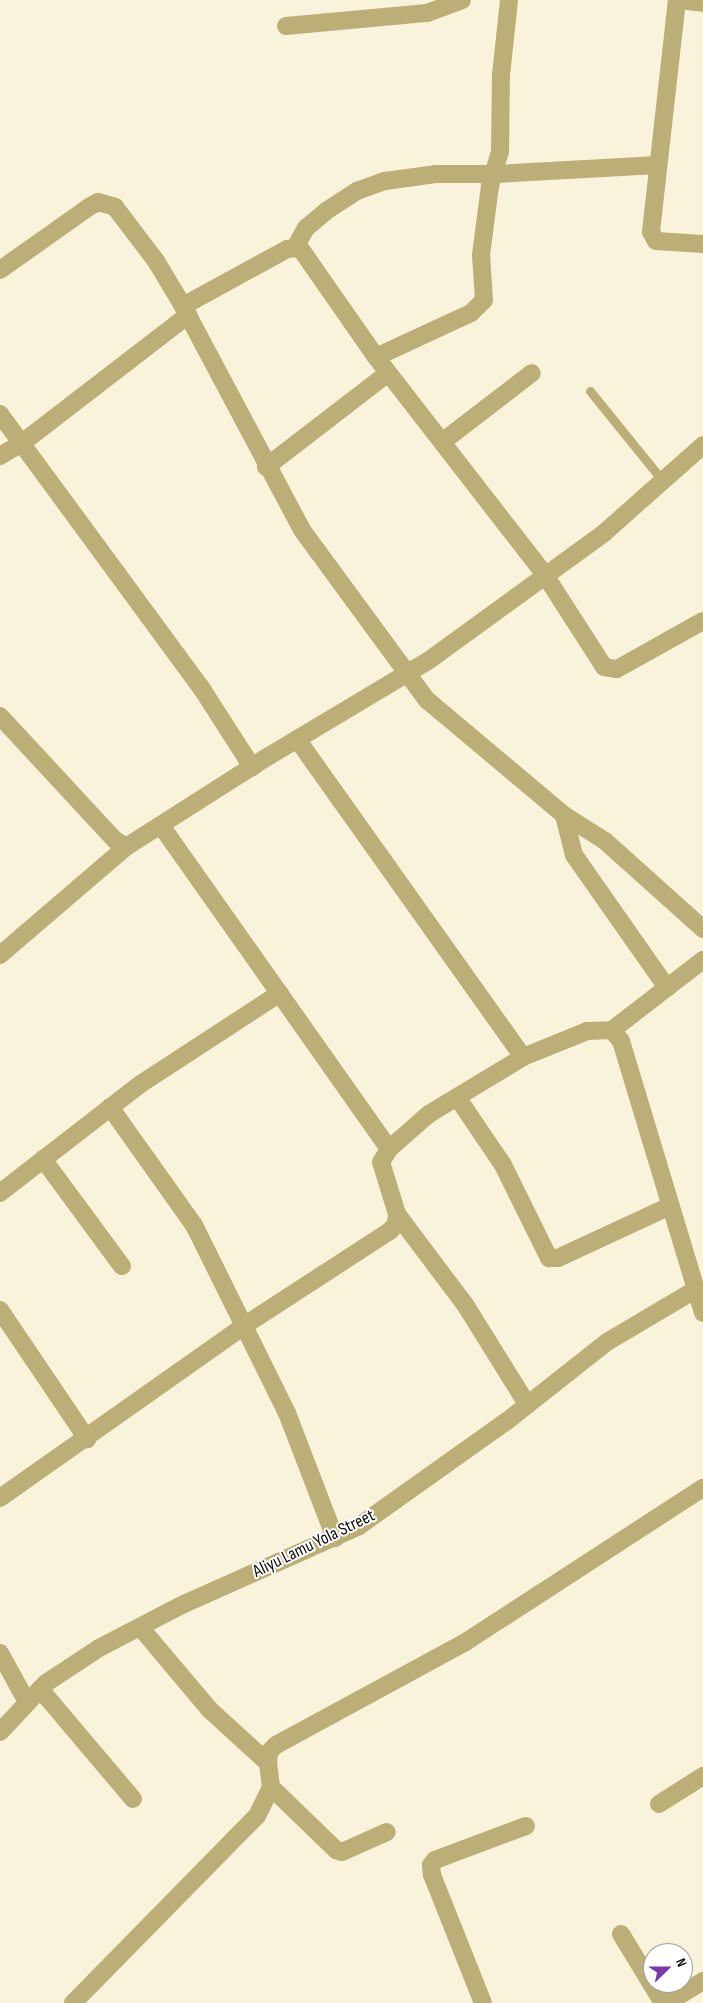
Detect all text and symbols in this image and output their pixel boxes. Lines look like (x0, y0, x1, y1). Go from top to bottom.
street label: Aliyu Lamu Yola Street (249, 1505, 379, 1583)
north arrow (643, 1943, 693, 1993)
text: N (672, 1956, 691, 1969)

